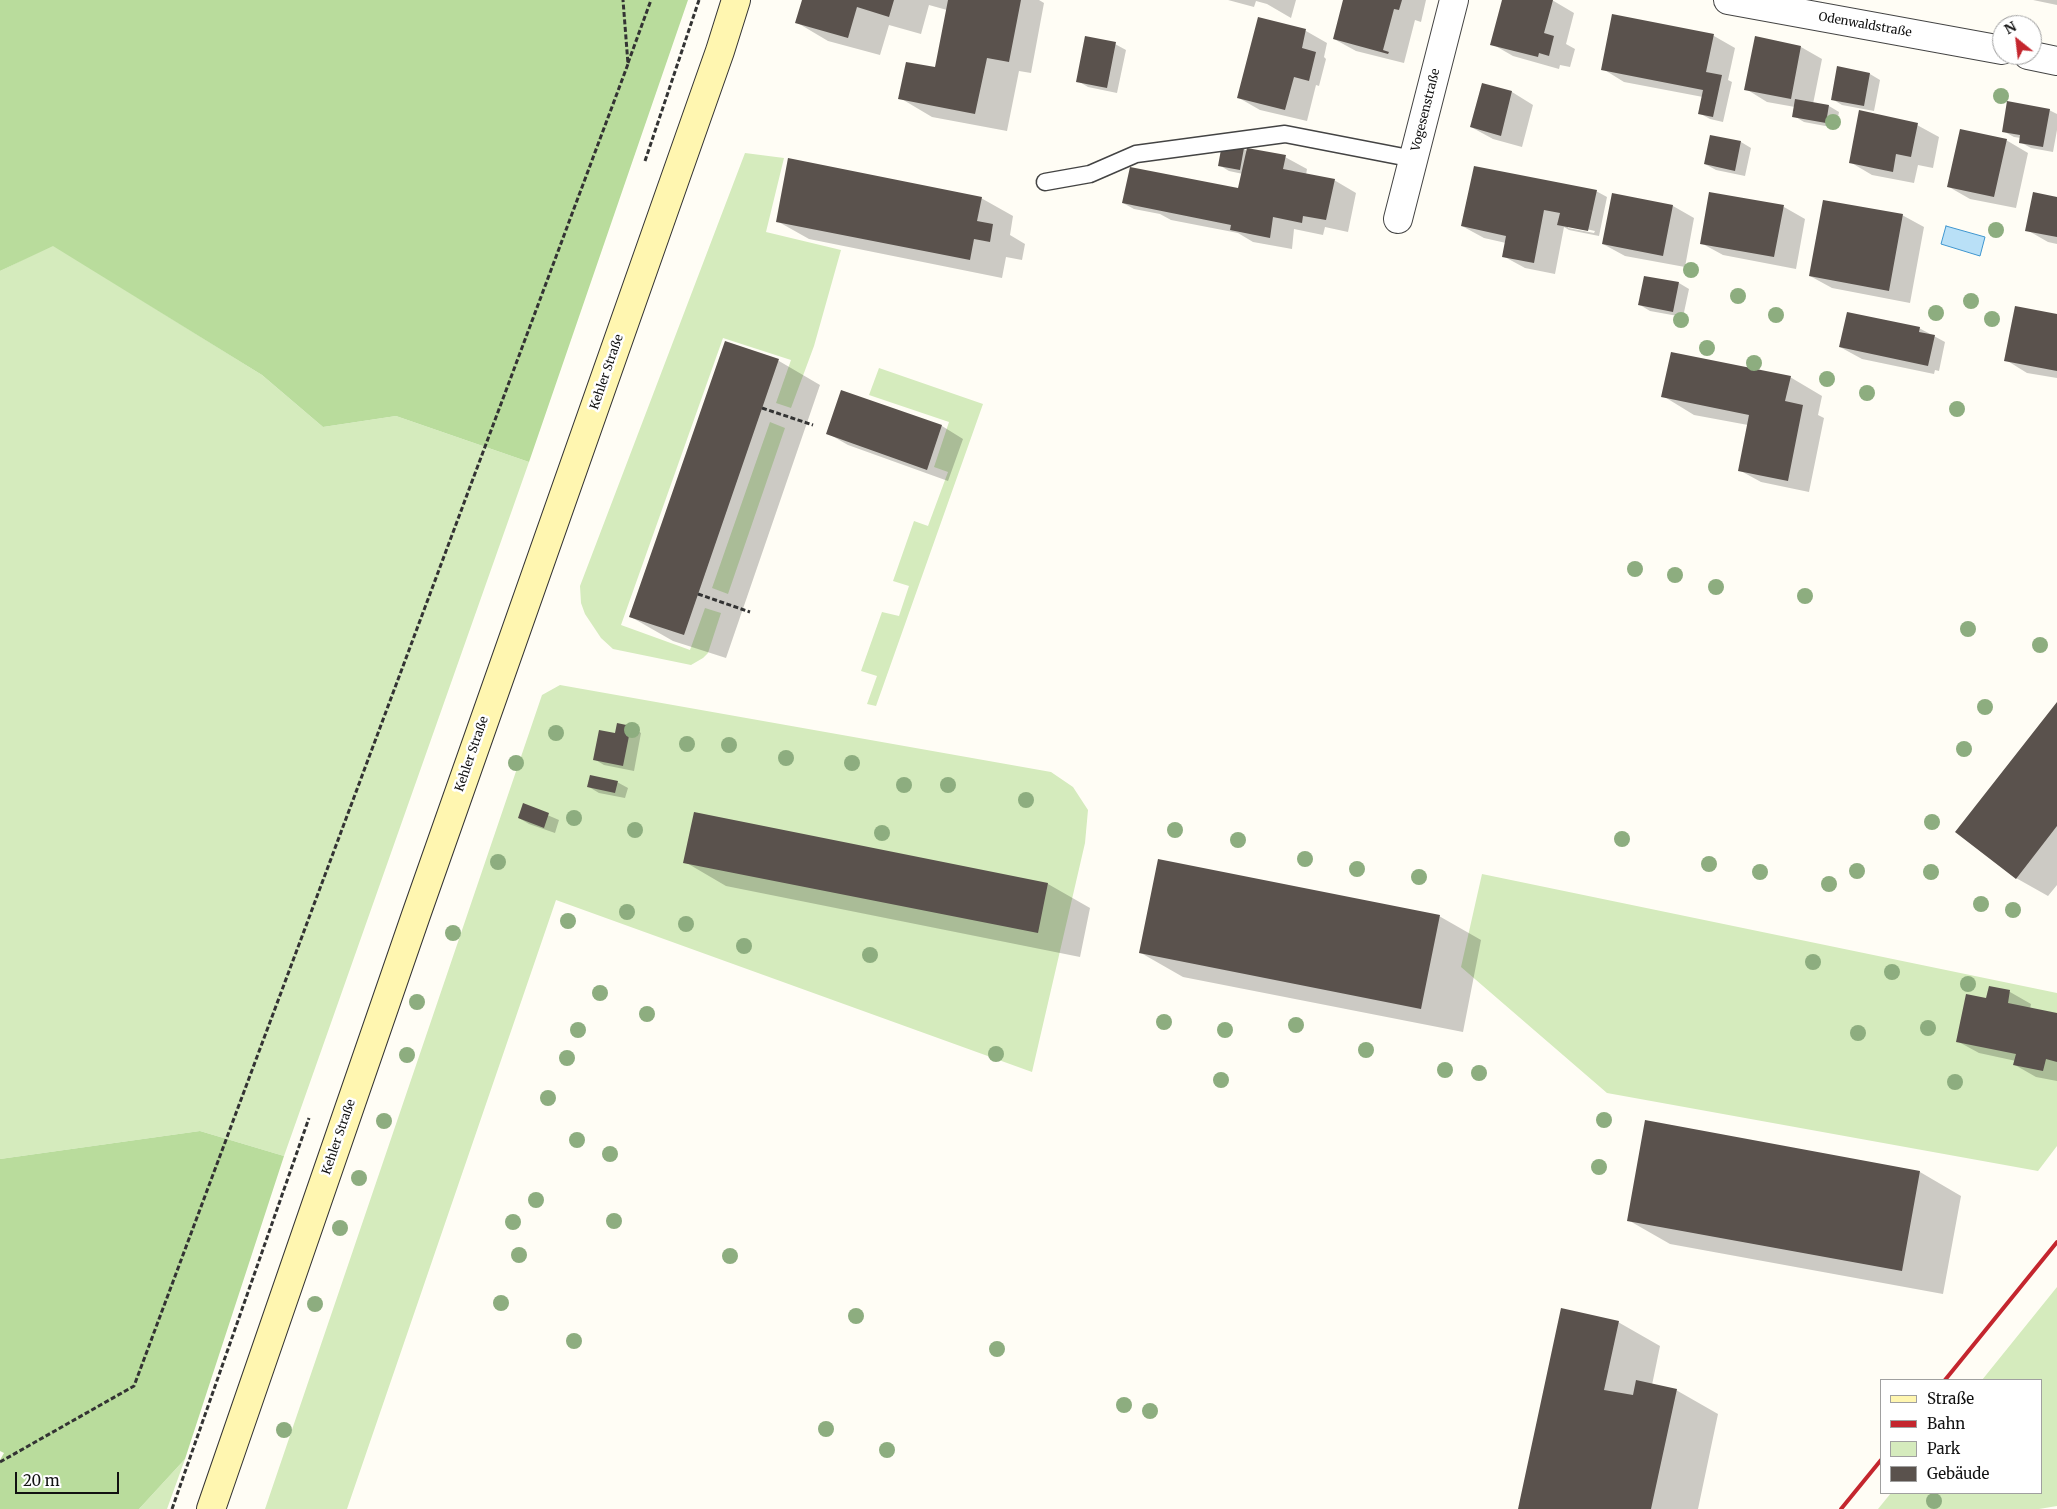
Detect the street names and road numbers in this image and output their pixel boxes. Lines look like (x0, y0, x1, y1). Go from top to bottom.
street label: Odenwaldstraße (1817, 10, 1913, 40)
street label: Vogesenstraße (1409, 67, 1443, 153)
street label: Kehler Straße (587, 333, 627, 411)
street label: Kehler Straße (452, 715, 492, 793)
street label: Kehler Straße (319, 1098, 359, 1176)

